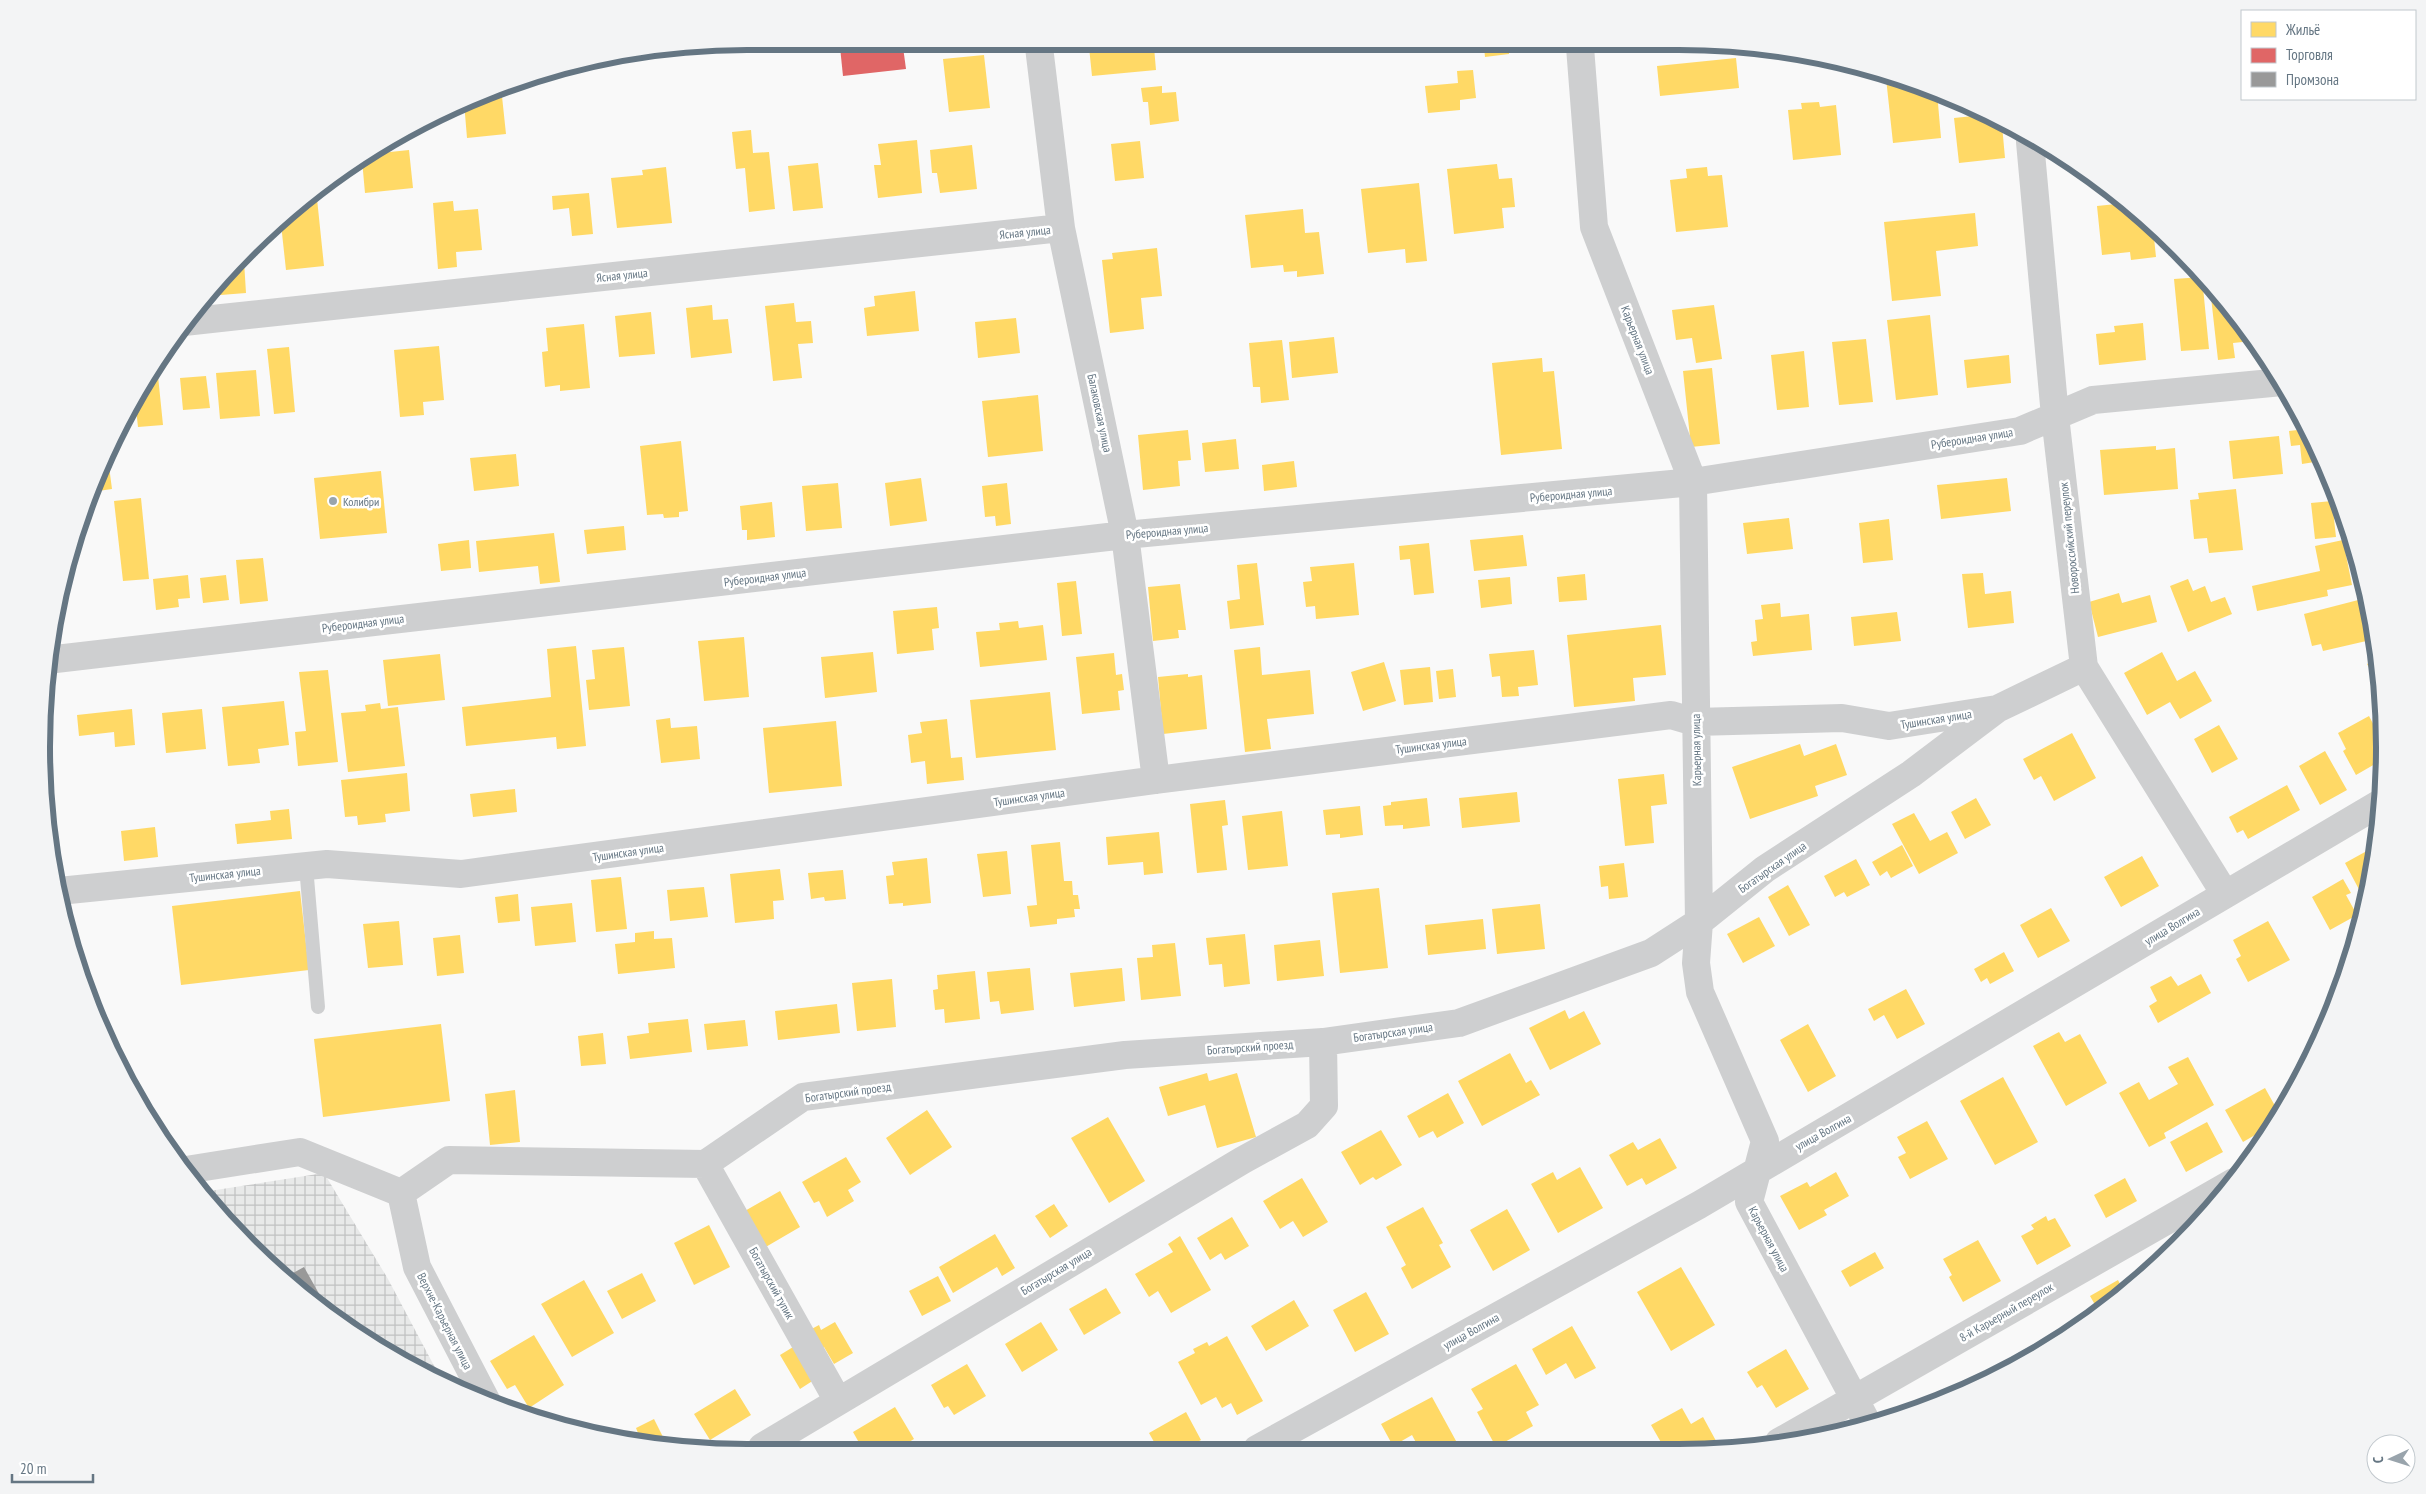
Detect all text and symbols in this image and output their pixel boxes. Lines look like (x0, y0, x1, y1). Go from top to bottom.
legend (2241, 10, 2416, 100)
text: Жильё (2285, 20, 2320, 39)
text: Торговля (2286, 45, 2333, 64)
text: Промзона (2286, 70, 2339, 89)
street label: Ясная улица (999, 222, 1052, 242)
street label: Ясная улица (596, 265, 649, 285)
street label: Карьерная улица (1618, 304, 1658, 377)
street label: Балаковская улица (1084, 372, 1116, 454)
street label: Рубероидная улица (1930, 424, 2014, 452)
street label: Новороссийский переулок (2056, 481, 2082, 595)
street label: Рубероидная улица (1529, 483, 1613, 505)
place label: Колибри (343, 494, 379, 509)
marker: Колибри (327, 495, 339, 507)
street label: Рубероидная улица (1125, 520, 1209, 542)
street label: Рубероидная улица (723, 564, 807, 589)
street label: Рубероидная улица (321, 610, 405, 635)
street label: Тушинская улица (1899, 706, 1973, 732)
street label: Карьерная улица (1688, 714, 1704, 786)
street label: Тушинская улица (1395, 733, 1468, 757)
street label: Тушинская улица (992, 785, 1066, 809)
street label: Богатырская улица (1735, 838, 1809, 896)
street label: Тушинская улица (591, 840, 665, 864)
street label: Тушинская улица (189, 863, 262, 885)
street label: улица Волгина (2142, 904, 2202, 948)
street label: Богатырская улица (1352, 1019, 1434, 1045)
street label: Богатырский проезд (1206, 1036, 1294, 1057)
street label: Богатырский проезд (804, 1078, 893, 1105)
street label: улица Волгина (1792, 1110, 1854, 1154)
street label: Карьерная улица (1745, 1204, 1793, 1275)
street label: Богатырский тупик (746, 1244, 798, 1322)
street label: Богатырская улица (1018, 1244, 1094, 1298)
street label: Верхне-Карьерная улица (414, 1270, 476, 1372)
street label: 8-й Карьерный переулок (1956, 1279, 2056, 1345)
street label: улица Волгина (1440, 1309, 1502, 1353)
north arrow (2366, 1434, 2416, 1484)
scale bar (12, 1452, 94, 1484)
text: С (2369, 1455, 2387, 1464)
text: 20 m (20, 1459, 46, 1478)

